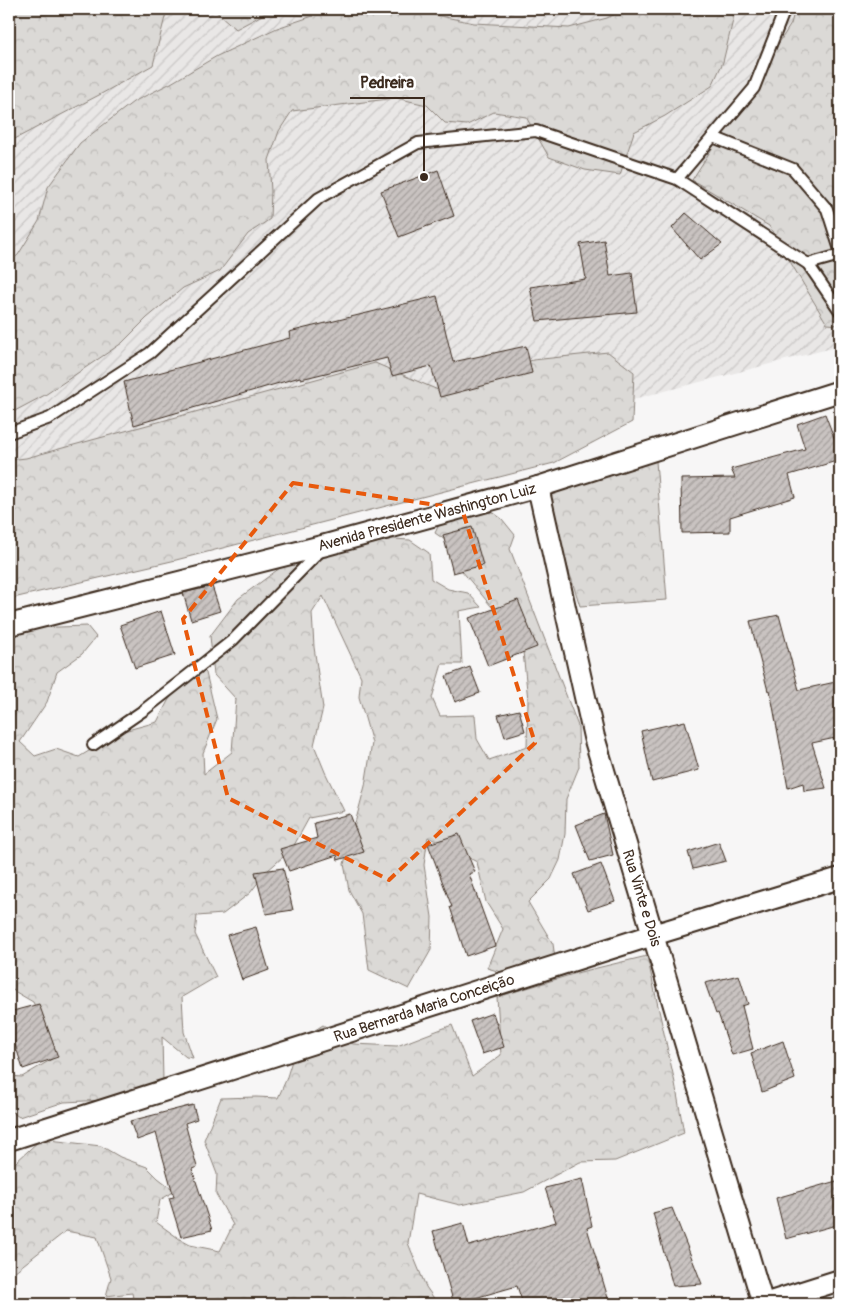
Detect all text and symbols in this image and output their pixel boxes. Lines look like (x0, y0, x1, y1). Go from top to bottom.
callout: Pedreira (350, 67, 424, 98)
text: Pedreira (360, 73, 414, 93)
street label: Avenida Presidente Washington Luiz (316, 479, 539, 556)
street label: Rua Vinte e Dois (618, 847, 665, 949)
street label: Rua Bernarda Maria Conceição (331, 970, 517, 1047)

